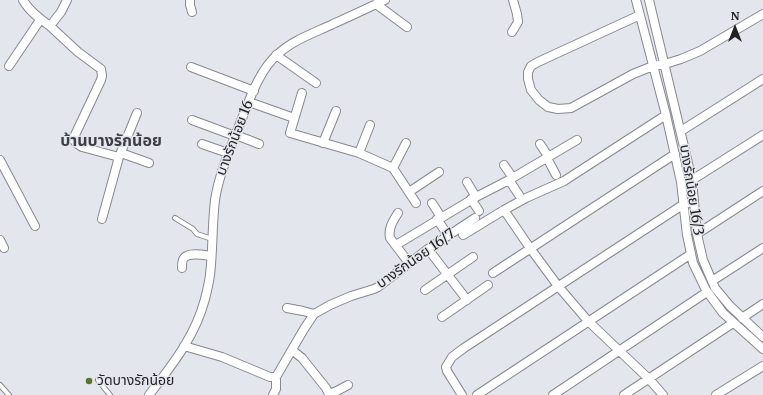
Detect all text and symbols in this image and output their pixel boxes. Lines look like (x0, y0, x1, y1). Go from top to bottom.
north arrow (715, 8, 755, 48)
text: N (731, 9, 739, 23)
street label: บางรักน้อย 16 (213, 98, 257, 178)
district label: บ้านบางรักน้อย (60, 131, 162, 151)
street label: บางรักน้อย 16/3 (676, 143, 706, 237)
street label: บางรักน้อย 16/7 (373, 226, 459, 292)
place label: วัดบางรักน้อย (97, 373, 174, 389)
marker: วัดบางรักน้อย (84, 376, 94, 386)

